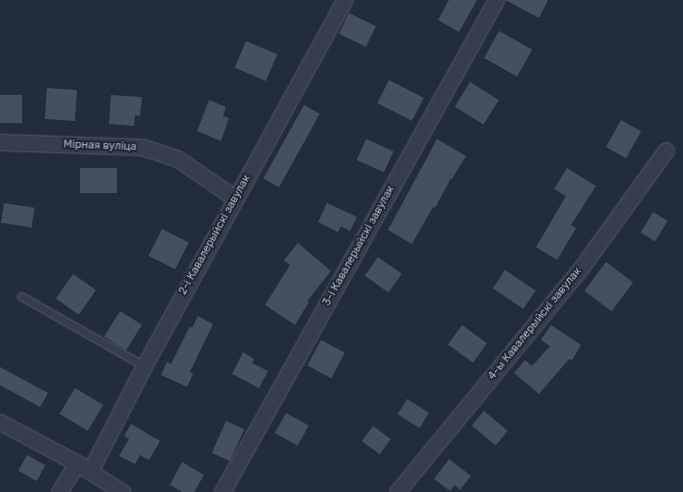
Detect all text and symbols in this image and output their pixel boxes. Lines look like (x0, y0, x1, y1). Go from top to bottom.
street label: Мірная вуліца (63, 138, 137, 154)
street label: 2-і Кавалерыйскі завулак (176, 173, 254, 297)
street label: 3-і Кавалерыйскі завулак (320, 184, 398, 308)
street label: 4-ы Кавалерыйскі завулак (486, 265, 584, 383)

